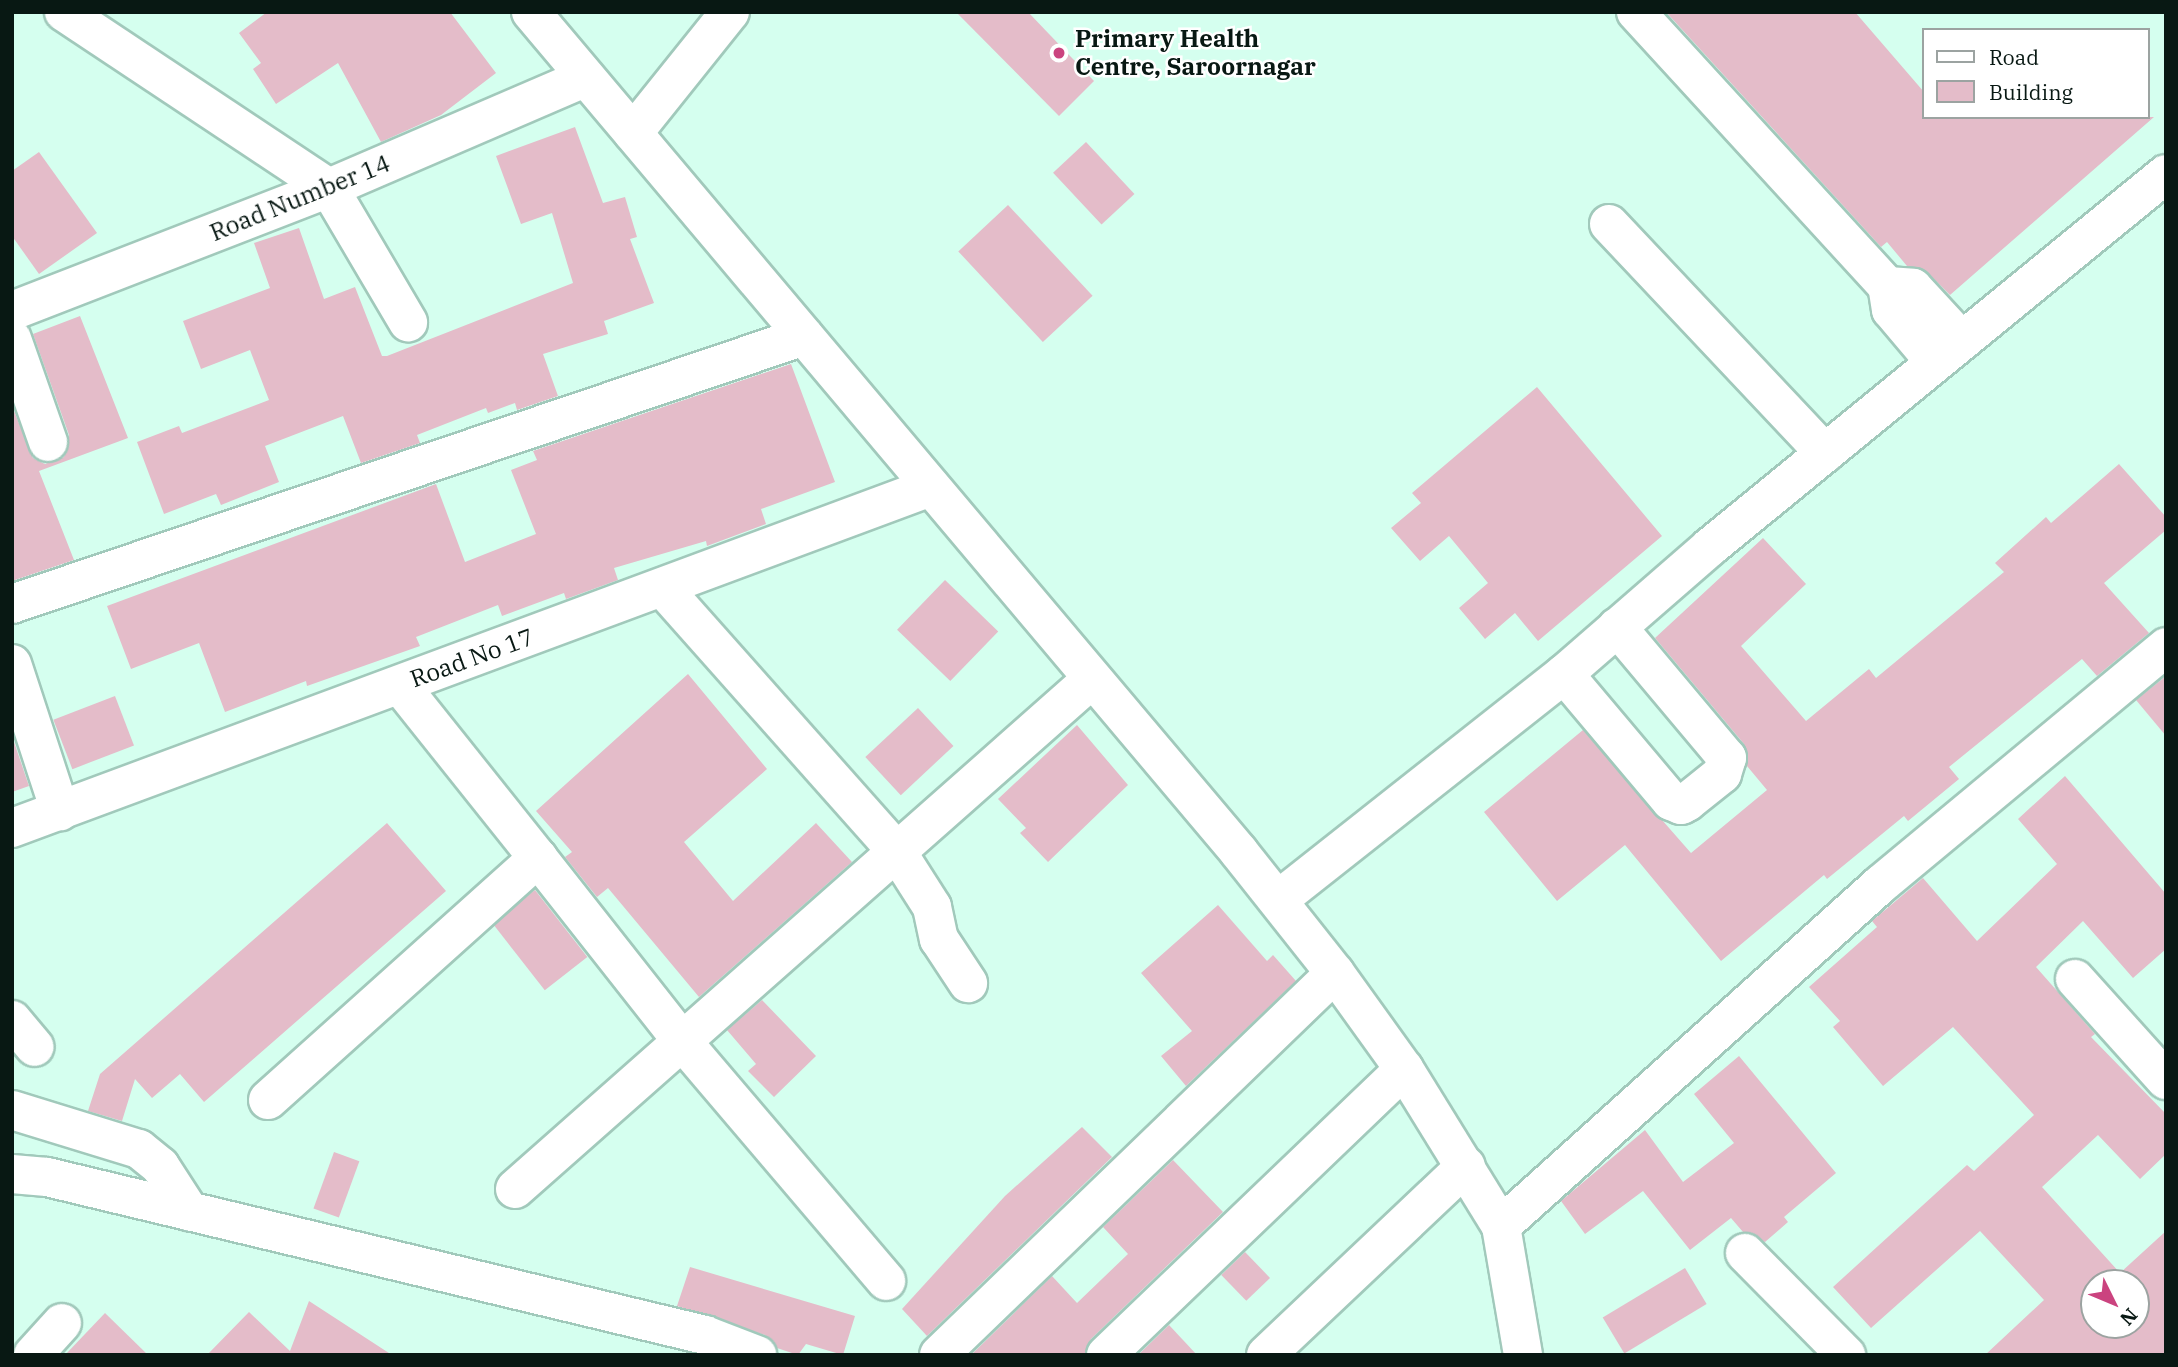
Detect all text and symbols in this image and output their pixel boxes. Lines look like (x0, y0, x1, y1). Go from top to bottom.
place label: Primary Health Centre, Saroornagar (1075, 25, 1316, 81)
legend (1923, 28, 2150, 119)
marker: Primary Health Centre, Saroornagar (1049, 43, 1069, 63)
text: Road (1989, 43, 2039, 71)
text: Building (1989, 78, 2073, 106)
street label: Road Number 14 (206, 149, 394, 247)
street label: Road No 17 (406, 622, 538, 694)
north arrow (2080, 1269, 2150, 1339)
text: N (2115, 1303, 2143, 1331)

